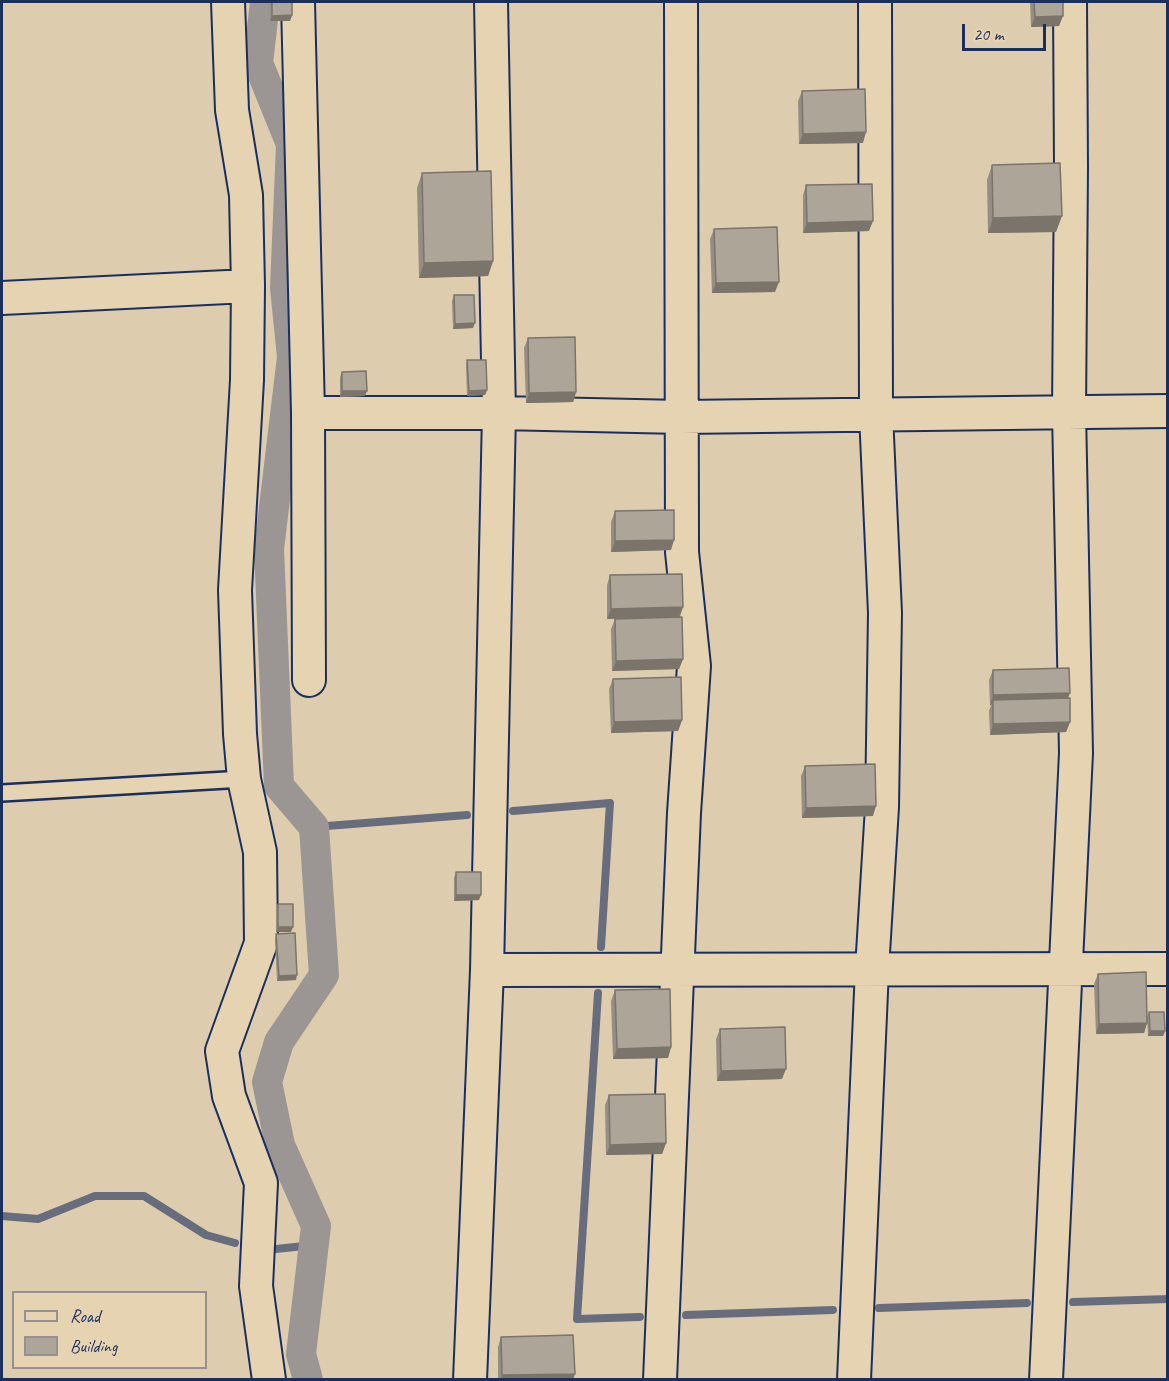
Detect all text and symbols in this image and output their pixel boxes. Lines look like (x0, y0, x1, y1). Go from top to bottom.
scale bar (965, 12, 1049, 50)
text: 20 m (973, 23, 1004, 45)
legend (12, 1291, 207, 1369)
text: Road (70, 1305, 100, 1327)
text: Building (70, 1335, 117, 1357)

